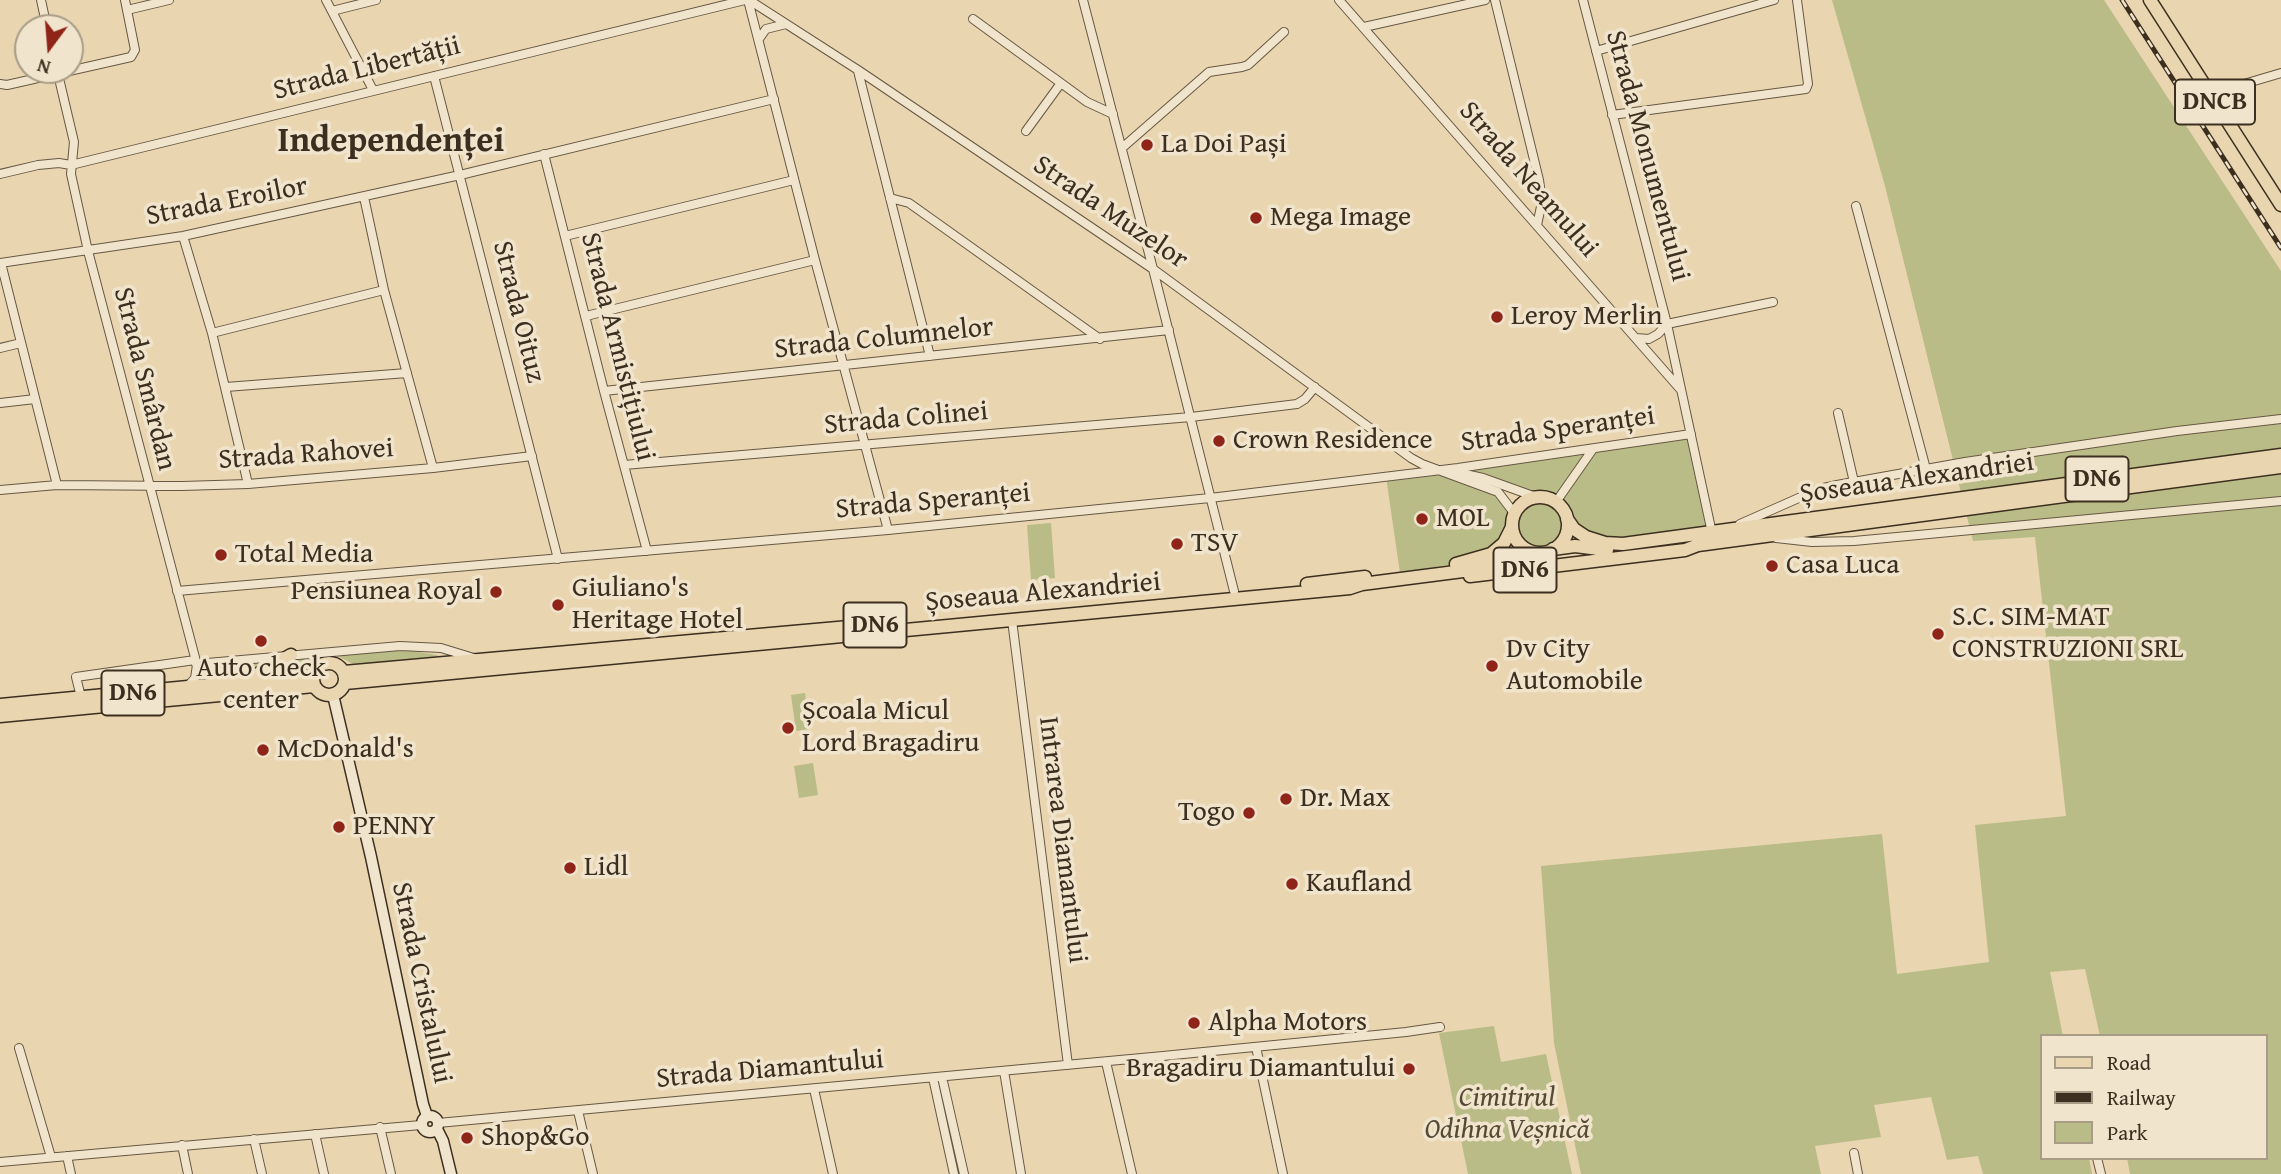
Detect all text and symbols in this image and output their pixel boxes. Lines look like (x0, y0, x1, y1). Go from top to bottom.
north arrow (14, 14, 84, 84)
street label: Strada Monumentului (1597, 27, 1697, 285)
street label: Strada Libertății (270, 29, 464, 109)
text: N (34, 52, 54, 82)
road number: DNCB (2175, 80, 2255, 124)
street label: Strada Neamului (1451, 95, 1605, 265)
district label: Independenței (278, 121, 504, 163)
place label: La Doi Pași (1161, 128, 1287, 162)
marker: La Doi Pași (1139, 137, 1155, 153)
street label: Strada Muzelor (1026, 149, 1194, 277)
street label: Strada Eroilor (144, 170, 310, 234)
place label: Mega Image (1270, 201, 1411, 235)
marker: Mega Image (1248, 210, 1264, 226)
street label: Strada Armistițiului (572, 229, 662, 465)
street label: Strada Oituz (484, 238, 552, 386)
street label: Strada Smârdan (105, 284, 183, 474)
place label: Leroy Merlin (1511, 300, 1662, 334)
marker: Leroy Merlin (1489, 309, 1505, 325)
street label: Strada Columnelor (773, 311, 995, 367)
street label: Strada Colinei (823, 395, 989, 443)
street label: Strada Speranței (1459, 400, 1657, 460)
place label: Crown Residence (1233, 424, 1433, 458)
street label: Strada Rahovei (217, 432, 395, 478)
marker: Crown Residence (1211, 433, 1227, 449)
street label: Șoseaua Alexandriei (1798, 446, 2036, 512)
road number: DN6 (2066, 457, 2128, 502)
street label: Strada Speranței (834, 477, 1032, 527)
place label: MOL (1436, 502, 1490, 536)
marker: MOL (1414, 511, 1430, 527)
place label: TSV (1191, 527, 1239, 561)
marker: TSV (1169, 536, 1185, 552)
place label: Total Media (235, 538, 373, 572)
marker: Total Media (213, 547, 229, 563)
road number: DN6 (1494, 548, 1556, 592)
place label: Casa Luca (1786, 549, 1899, 583)
marker: Casa Luca (1764, 558, 1780, 574)
street label: Șoseaua Alexandriei (924, 566, 1162, 620)
place label: Giuliano's Heritage Hotel (572, 572, 743, 638)
place label: Pensiunea Royal (291, 575, 482, 609)
marker: Pensiunea Royal (488, 584, 504, 600)
marker: Giuliano's Heritage Hotel (550, 597, 566, 613)
place label: S.C. SIM-MAT CONSTRUZIONI SRL (1952, 601, 2183, 667)
road number: DN6 (844, 603, 906, 648)
marker: S.C. SIM-MAT CONSTRUZIONI SRL (1930, 626, 1946, 642)
marker: Auto check center (253, 633, 269, 649)
place label: Dv City Automobile (1506, 633, 1643, 699)
place label: Auto check center (196, 652, 326, 718)
marker: Dv City Automobile (1484, 658, 1500, 674)
road number: DN6 (102, 670, 164, 716)
place label: Școala Micul Lord Bragadiru (802, 695, 979, 761)
street label: Intrarea Diamantului (1030, 715, 1094, 965)
marker: Școala Micul Lord Bragadiru (780, 720, 796, 736)
place label: McDonald's (277, 733, 414, 767)
marker: McDonald's (255, 742, 271, 758)
place label: Dr. Max (1300, 782, 1390, 816)
marker: Dr. Max (1278, 791, 1294, 807)
place label: Togo (1178, 796, 1235, 830)
marker: Togo (1241, 805, 1257, 821)
place label: PENNY (353, 810, 436, 844)
marker: PENNY (331, 819, 347, 835)
place label: Lidl (584, 851, 628, 885)
marker: Lidl (562, 860, 578, 876)
place label: Kaufland (1306, 867, 1412, 901)
marker: Kaufland (1284, 876, 1300, 892)
street label: Strada Cristalului (383, 879, 459, 1087)
place label: Alpha Motors (1208, 1006, 1367, 1040)
marker: Alpha Motors (1186, 1015, 1202, 1031)
legend (2039, 1034, 2267, 1160)
street label: Strada Diamantului (655, 1043, 885, 1097)
text: Road (2107, 1047, 2151, 1078)
place label: Bragadiru Diamantului (1126, 1052, 1395, 1086)
marker: Bragadiru Diamantului (1401, 1061, 1417, 1077)
park label: Cimitirul Odihna Veșnică (1424, 1082, 1590, 1148)
text: Railway (2107, 1082, 2176, 1113)
text: Park (2107, 1117, 2148, 1148)
place label: Shop&Go (481, 1121, 590, 1155)
marker: Shop&Go (459, 1130, 475, 1146)

